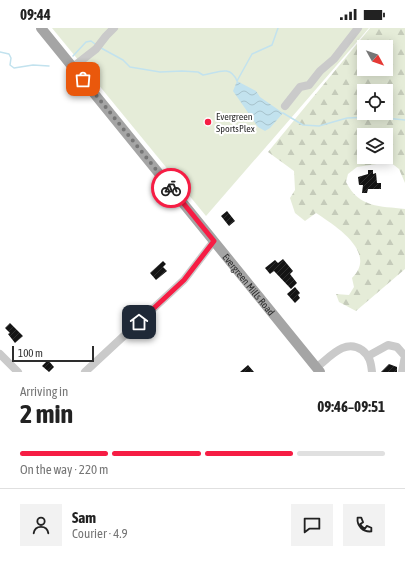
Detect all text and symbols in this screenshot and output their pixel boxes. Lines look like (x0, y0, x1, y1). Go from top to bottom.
text: 09:44 (20, 6, 51, 23)
north arrow (357, 40, 393, 76)
map controls (357, 40, 393, 164)
pin (66, 62, 100, 96)
icon: bag (72, 68, 94, 90)
button: locate (357, 84, 393, 120)
place label: Evergreen SportsPlex (216, 111, 255, 134)
marker: Evergreen SportsPlex (203, 117, 213, 127)
button: layers (357, 128, 393, 164)
courier (151, 168, 191, 208)
icon: bike (160, 177, 182, 199)
street label: Evergreen Mills Road (220, 251, 277, 318)
pin (122, 305, 156, 339)
icon: home (128, 311, 150, 333)
scale bar (12, 344, 94, 363)
text: 100 m (18, 347, 43, 359)
text: Arriving in (20, 384, 68, 399)
text: 09:46–09:51 (317, 398, 385, 415)
text: 2 min (20, 399, 73, 429)
text: On the way · 220 m (20, 462, 108, 477)
button: person (20, 504, 62, 546)
button: chat (291, 504, 333, 546)
button: phone (343, 504, 385, 546)
text: Sam (72, 509, 96, 526)
text: Courier · 4.9 (72, 526, 128, 541)

